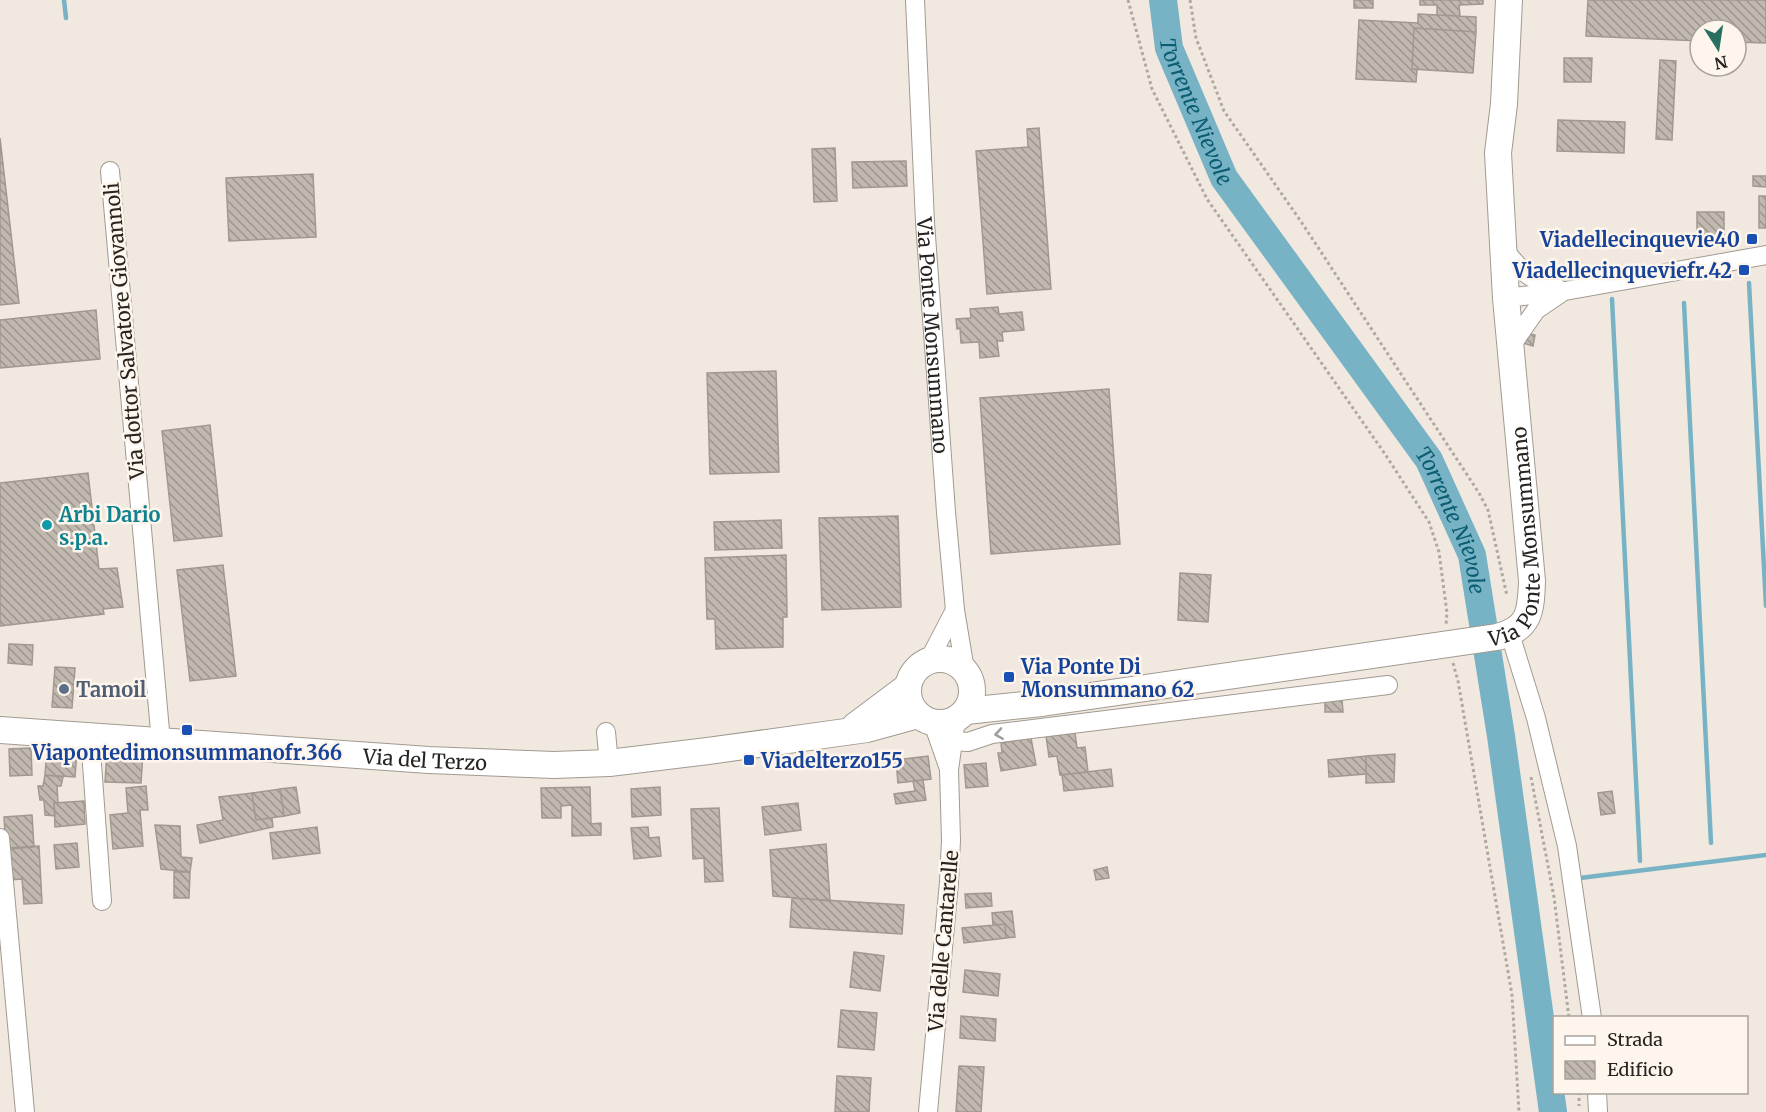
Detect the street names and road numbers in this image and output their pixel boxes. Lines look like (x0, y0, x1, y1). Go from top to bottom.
street label: Via dottor Salvatore Giovannoli (99, 181, 150, 482)
street label: Via Ponte Monsummano (912, 215, 954, 455)
street label: Via Ponte Monsummano (1486, 425, 1545, 651)
street label: Via del Terzo (361, 743, 488, 775)
street label: Via delle Cantarelle (923, 849, 963, 1034)

